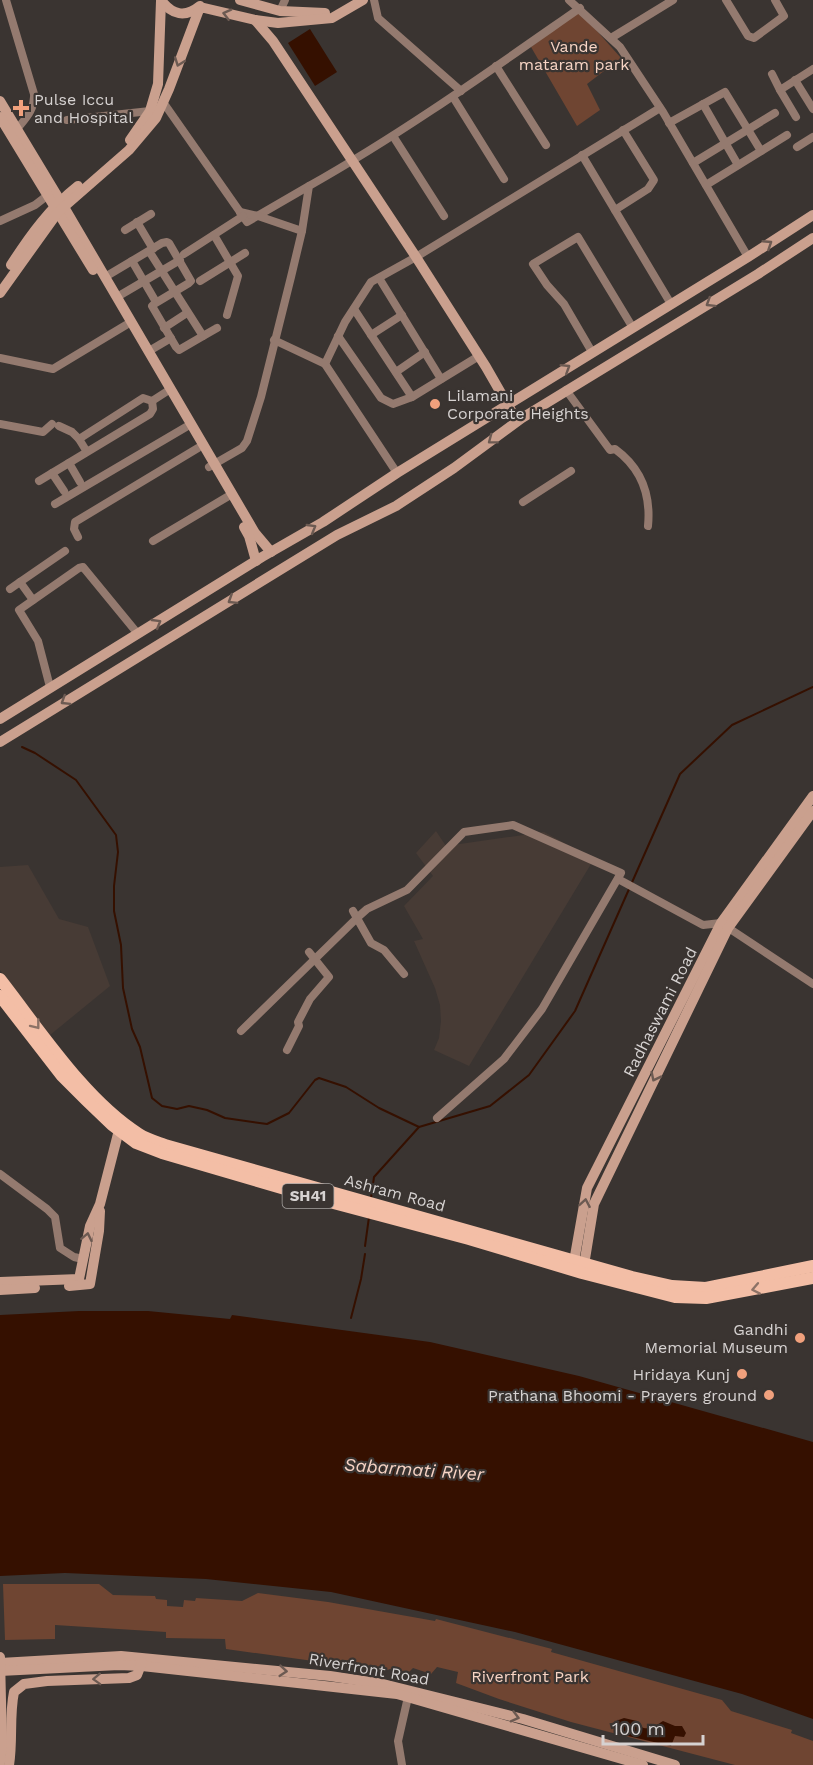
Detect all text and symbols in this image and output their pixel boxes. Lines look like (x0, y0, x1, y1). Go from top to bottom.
one-way arrow (222, 8, 232, 21)
park label: Vande mataram park (519, 37, 629, 74)
one-way arrow (174, 56, 186, 67)
place label: Pulse Iccu and Hospital (34, 90, 133, 127)
marker: Pulse Iccu and Hospital (12, 99, 30, 117)
one-way arrow (762, 240, 772, 252)
one-way arrow (706, 296, 717, 307)
one-way arrow (560, 363, 570, 375)
place label: Lilamani Corporate Heights (447, 386, 589, 423)
marker: Lilamani Corporate Heights (428, 397, 442, 411)
one-way arrow (487, 433, 498, 444)
one-way arrow (306, 524, 316, 535)
one-way arrow (227, 593, 238, 604)
one-way arrow (151, 618, 161, 630)
one-way arrow (61, 694, 71, 706)
street label: Radhaswami Road (619, 944, 701, 1080)
one-way arrow (29, 1018, 40, 1029)
one-way arrow (650, 1071, 662, 1082)
street label: Ashram Road (342, 1170, 448, 1216)
road number: SH41 (282, 1184, 334, 1208)
one-way arrow (578, 1199, 590, 1208)
one-way arrow (80, 1232, 93, 1242)
one-way arrow (751, 1282, 761, 1295)
place label: Gandhi Memorial Museum (645, 1320, 788, 1357)
marker: Gandhi Memorial Museum (793, 1331, 807, 1345)
place label: Hridaya Kunj (633, 1365, 730, 1384)
marker: Hridaya Kunj (735, 1367, 749, 1381)
place label: Prathana Bhoomi - Prayers ground (488, 1386, 757, 1405)
marker: Prathana Bhoomi - Prayers ground (762, 1388, 776, 1402)
water label: Sabarmati River (343, 1454, 486, 1484)
street label: Riverfront Road (307, 1649, 431, 1689)
one-way arrow (279, 1664, 288, 1677)
park label: Riverfront Park (471, 1667, 589, 1686)
one-way arrow (92, 1673, 101, 1685)
scale bar (603, 1708, 704, 1746)
one-way arrow (510, 1710, 520, 1723)
text: 100 m (612, 1718, 665, 1739)

